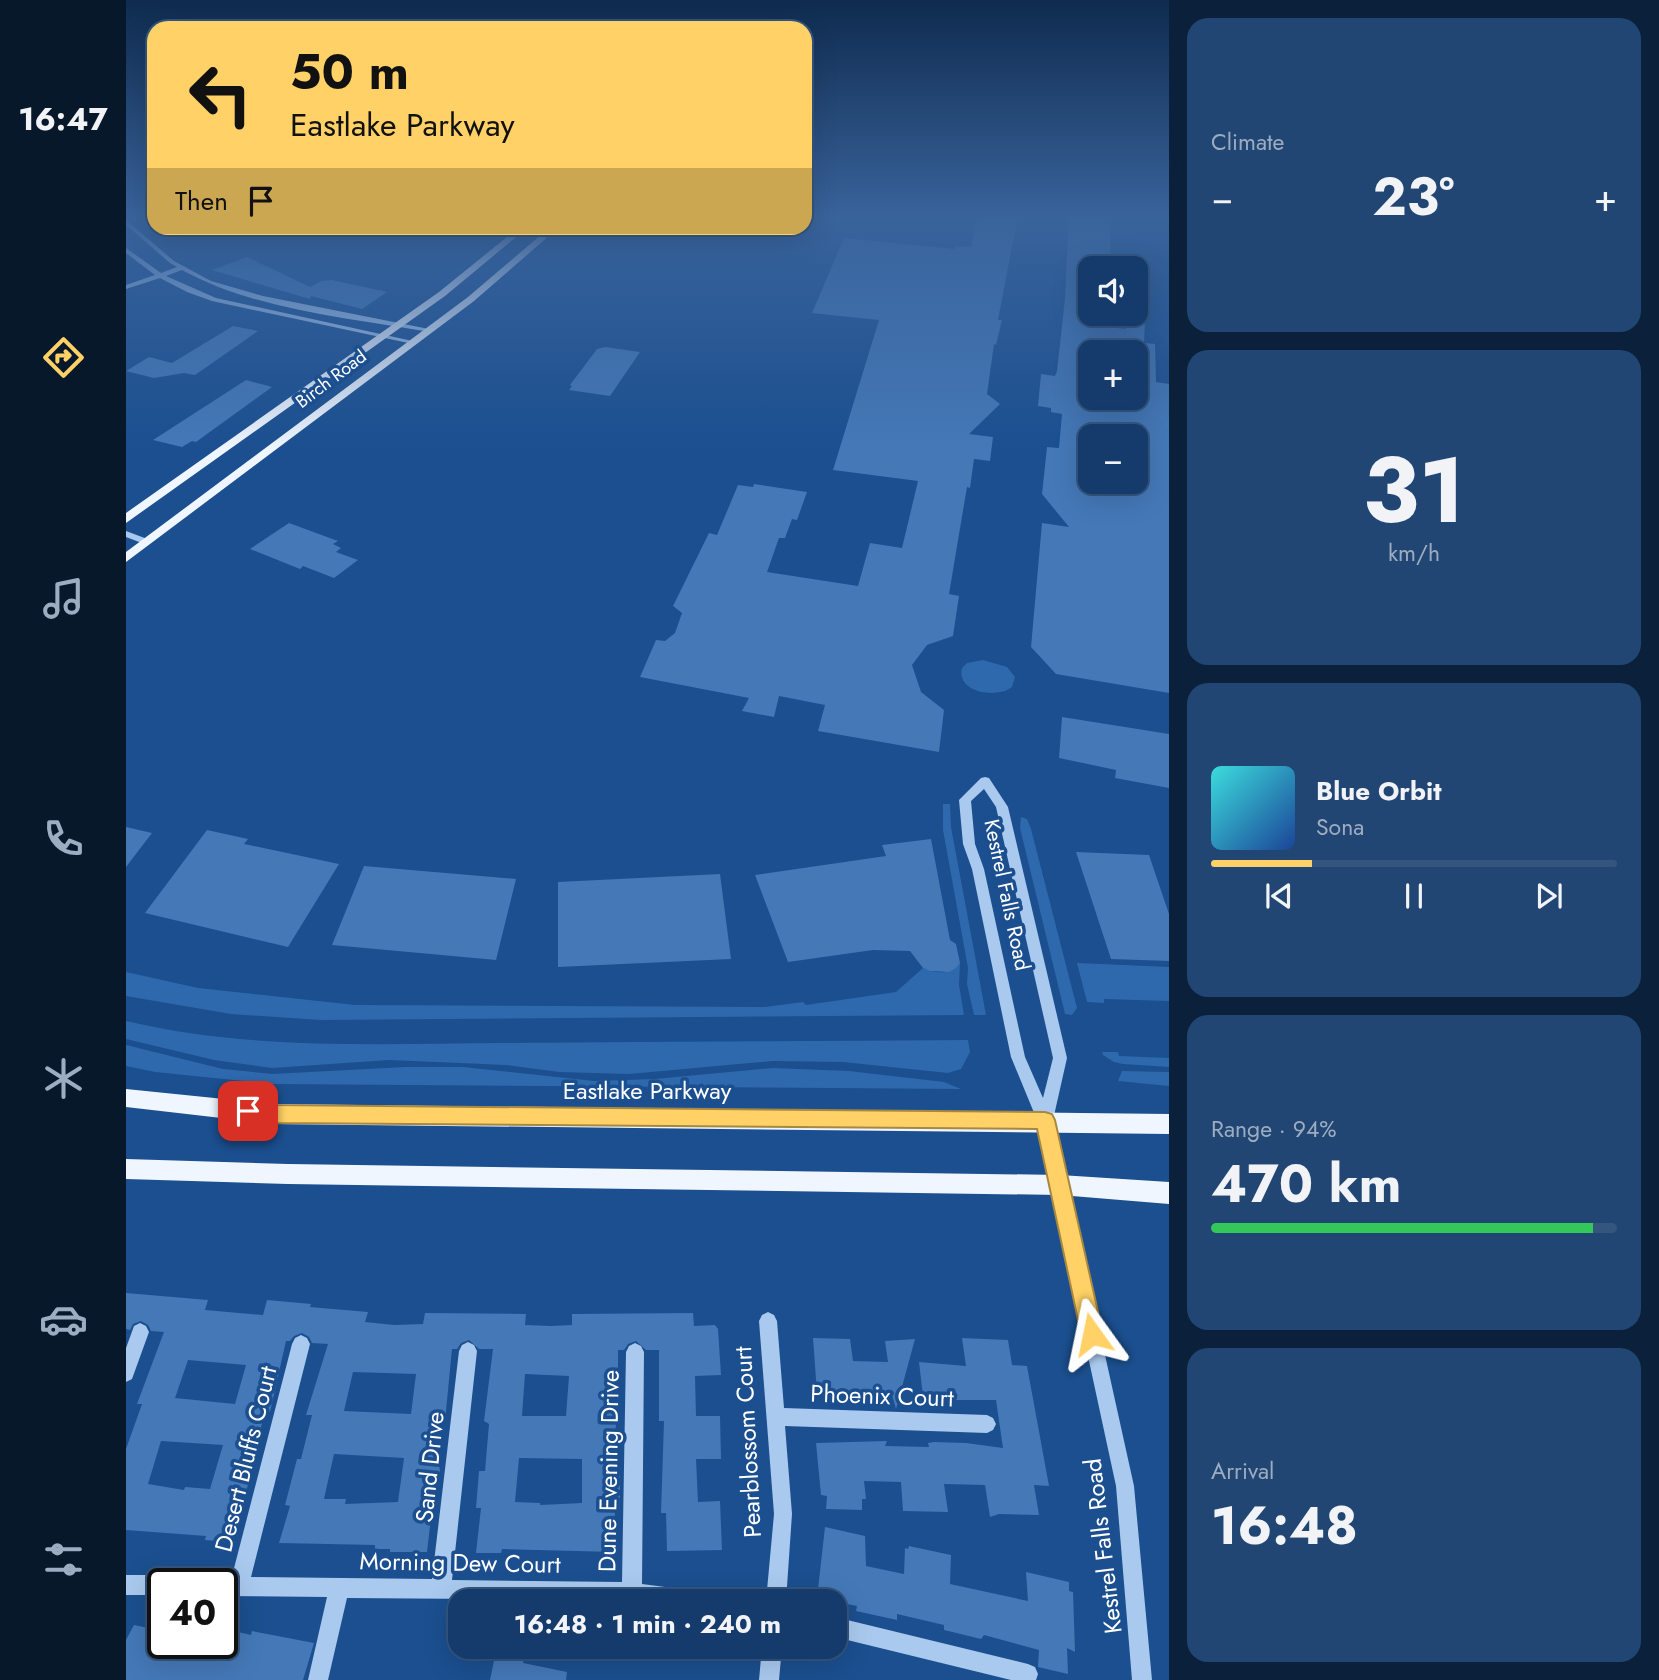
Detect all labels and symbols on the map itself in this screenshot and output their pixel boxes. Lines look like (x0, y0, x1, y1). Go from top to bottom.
street label: Birch Road (290, 344, 372, 414)
street label: Kestrel Falls Road (976, 817, 1038, 973)
street label: Eastlake Parkway (563, 1073, 732, 1108)
pin (218, 1081, 278, 1141)
position arrow (1055, 1297, 1129, 1371)
street label: Pearblossom Court (725, 1345, 770, 1539)
street label: Desert Bluffs Court (206, 1362, 286, 1555)
street label: Dune Evening Drive (589, 1369, 628, 1573)
street label: Phoenix Court (810, 1376, 955, 1416)
street label: Sand Drive (406, 1410, 453, 1524)
street label: Kestrel Falls Road (1074, 1457, 1131, 1636)
street label: Morning Dew Court (359, 1543, 561, 1582)
speed limit sign: 40 (147, 1568, 238, 1659)

